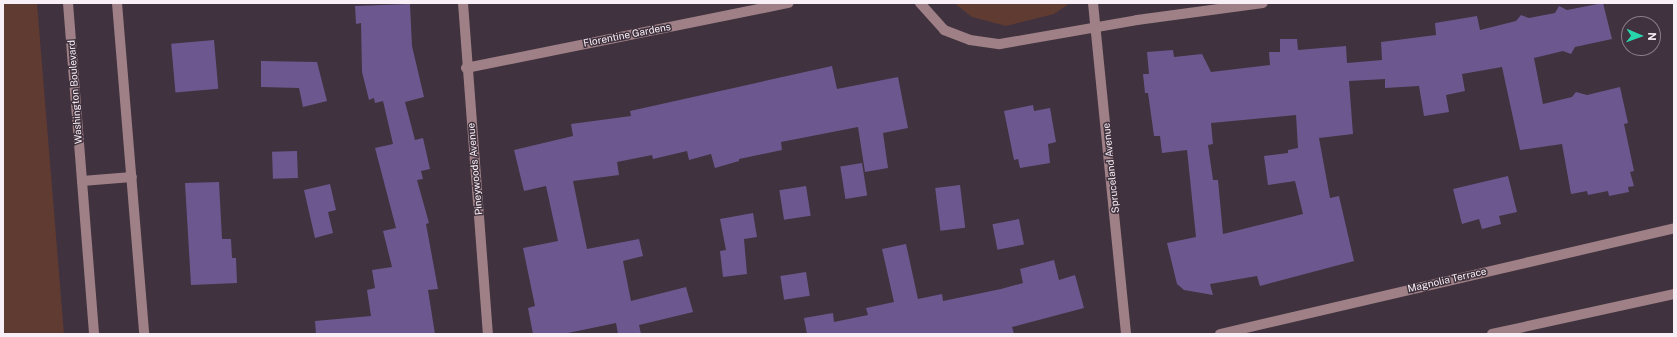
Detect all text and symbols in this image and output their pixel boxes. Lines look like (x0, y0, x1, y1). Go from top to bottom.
north arrow (1621, 16, 1661, 56)
street label: Florentine Gardens (582, 21, 672, 49)
text: N (1646, 32, 1658, 41)
street label: Washington Boulevard (65, 39, 85, 145)
street label: Pineywoods Avenue (465, 122, 485, 216)
street label: Spruceland Avenue (1100, 122, 1122, 214)
street label: Magnolia Terrace (1406, 265, 1488, 295)

